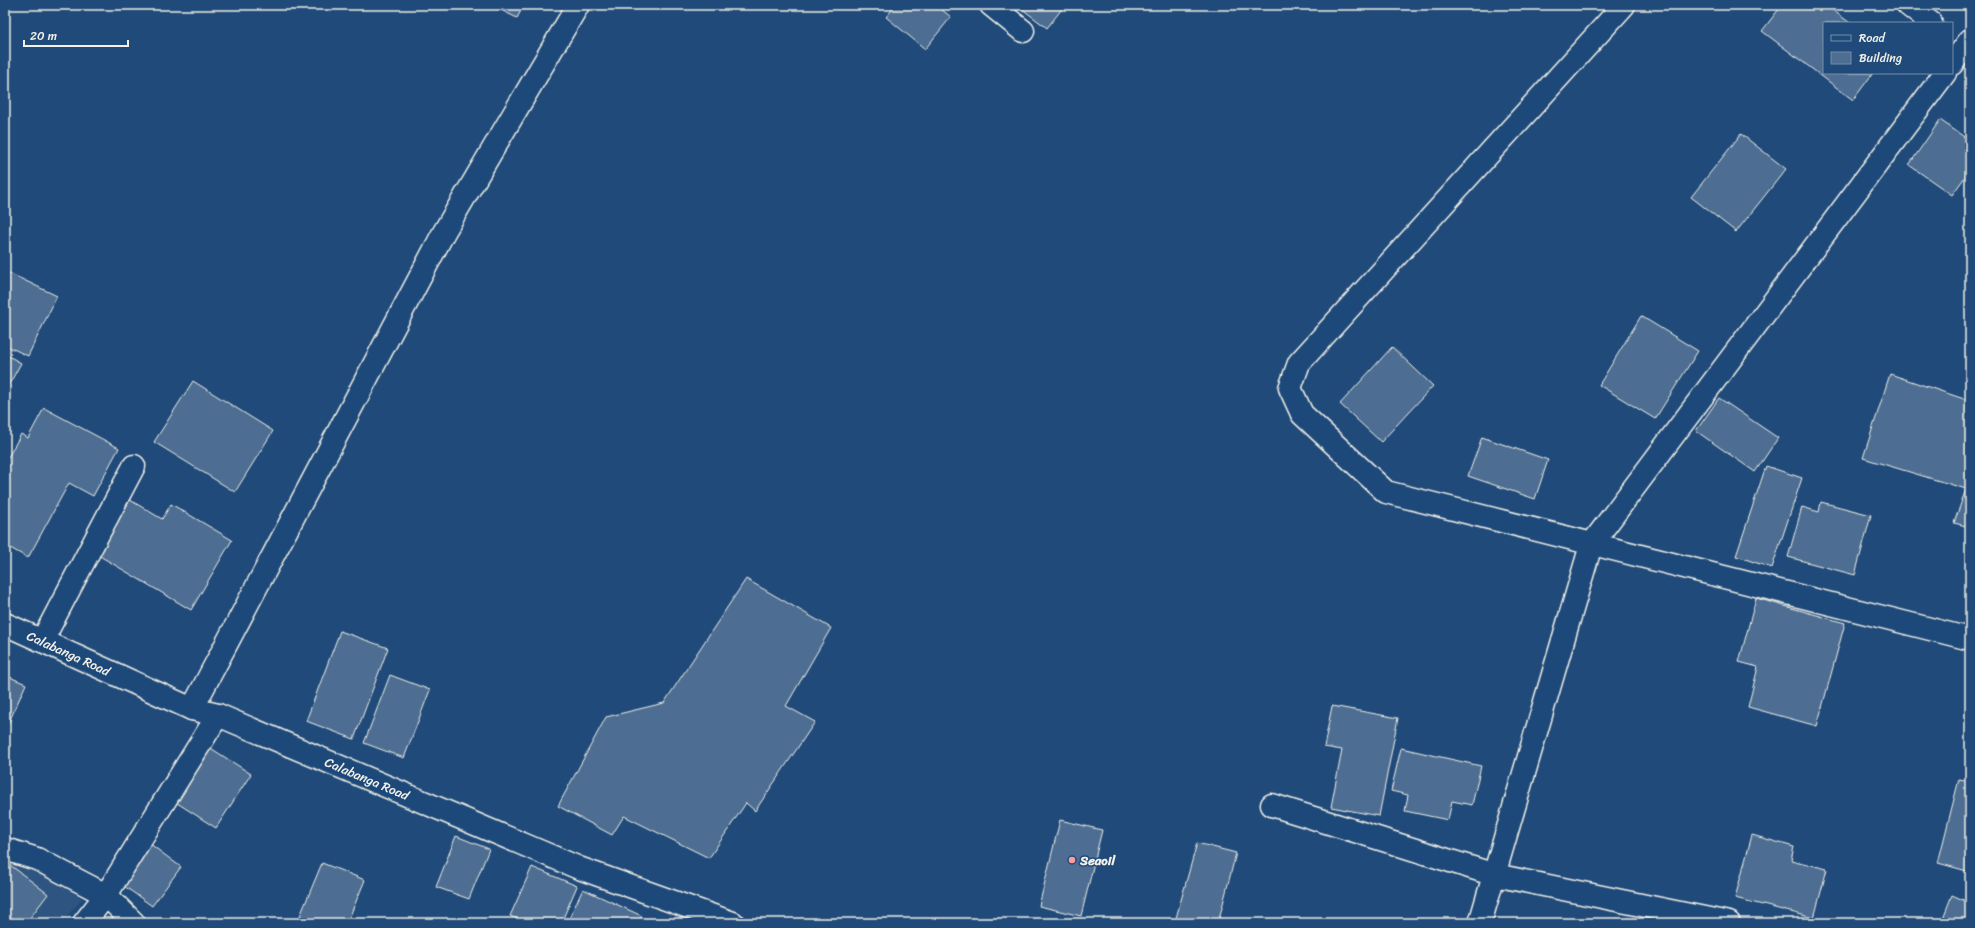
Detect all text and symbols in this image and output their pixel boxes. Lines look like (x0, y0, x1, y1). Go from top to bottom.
scale bar (24, 22, 128, 48)
legend (1823, 22, 1953, 74)
text: 20 m (30, 25, 57, 47)
text: Road (1859, 27, 1886, 49)
text: Building (1859, 47, 1902, 69)
street label: Calabanga Road (23, 624, 115, 683)
street label: Calabanga Road (321, 751, 414, 807)
place label: Seaoil (1079, 849, 1116, 872)
marker: Seaoil (1067, 855, 1077, 865)

